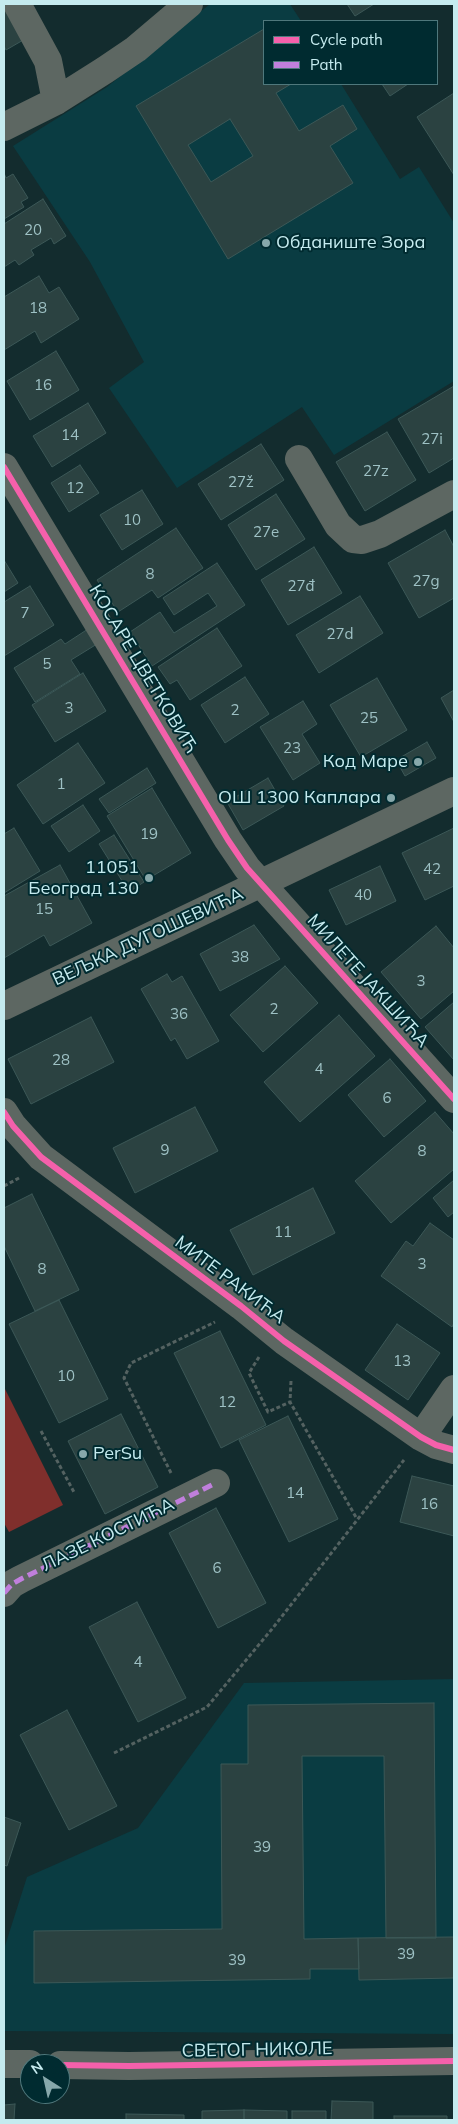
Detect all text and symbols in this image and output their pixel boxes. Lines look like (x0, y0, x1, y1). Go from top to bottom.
legend (263, 20, 438, 85)
text: Cycle path (310, 30, 383, 49)
text: Path (310, 55, 342, 74)
house number: 20 (24, 221, 42, 239)
place label: Обданиште Зора (276, 232, 425, 254)
marker: Обданиште Зора (260, 237, 272, 249)
house number: 18 (29, 299, 47, 317)
house number: 16 (34, 376, 52, 394)
house number: 14 (61, 426, 79, 444)
house number: 27i (421, 430, 443, 448)
house number: 27z (363, 462, 389, 480)
house number: 27ž (228, 473, 254, 491)
house number: 12 (66, 479, 84, 497)
house number: 10 (123, 511, 141, 529)
house number: 27e (253, 523, 279, 541)
house number: 8 (146, 565, 154, 583)
house number: 27g (412, 572, 440, 590)
house number: 27đ (288, 577, 314, 595)
street label: КОСАРЕ ЦВЕТКОВИЋ (84, 581, 202, 757)
house number: 7 (21, 604, 29, 622)
house number: 27d (327, 625, 353, 643)
house number: 5 (43, 655, 51, 673)
house number: 3 (65, 699, 73, 717)
house number: 2 (231, 701, 239, 719)
house number: 25 (360, 709, 378, 727)
house number: 23 (283, 739, 301, 757)
place label: Код Маре (323, 751, 408, 773)
marker: Код Маре (412, 756, 424, 768)
house number: 1 (57, 775, 65, 793)
place label: ОШ 1300 Каплара (218, 787, 381, 809)
marker: ОШ 1300 Каплара (385, 792, 397, 804)
house number: 19 (140, 825, 158, 843)
place label: 11051 Београд 130 (28, 857, 139, 900)
house number: 42 (423, 860, 441, 878)
marker: 11051 Београд 130 (143, 872, 155, 884)
street label: ВЕЉКА ДУГОШЕВИЋА (49, 883, 247, 991)
house number: 40 (354, 886, 372, 904)
house number: 15 (35, 900, 53, 918)
street label: МИЛЕТЕ ЈАКШИЋА (303, 910, 433, 1052)
house number: 38 (231, 948, 249, 966)
house number: 3 (417, 972, 425, 990)
house number: 2 (270, 1000, 278, 1018)
house number: 36 (170, 1005, 188, 1023)
house number: 28 (52, 1051, 70, 1069)
house number: 4 (315, 1060, 323, 1078)
house number: 6 (383, 1089, 391, 1107)
house number: 9 (161, 1141, 169, 1159)
house number: 8 (418, 1142, 426, 1160)
house number: 11 (274, 1223, 292, 1241)
street label: МИТЕ РАКИЋА (171, 1231, 289, 1329)
house number: 3 (418, 1255, 426, 1273)
house number: 8 (38, 1260, 46, 1278)
house number: 13 (393, 1352, 411, 1370)
house number: 10 (57, 1367, 75, 1385)
house number: 12 (218, 1393, 236, 1411)
place label: PerSu (93, 1443, 142, 1465)
marker: PerSu (77, 1448, 89, 1460)
house number: 14 (286, 1484, 304, 1502)
street label: ЛАЗЕ КОСТИЋА (38, 1494, 178, 1576)
house number: 16 (420, 1495, 438, 1513)
house number: 6 (213, 1559, 221, 1577)
house number: 4 (134, 1653, 142, 1671)
house number: 39 (253, 1838, 271, 1856)
house number: 39 (397, 1945, 415, 1963)
house number: 39 (228, 1951, 246, 1969)
street label: СВЕТОГ НИКОЛЕ (181, 2038, 333, 2062)
north arrow (20, 2054, 70, 2104)
text: N (27, 2057, 46, 2078)

